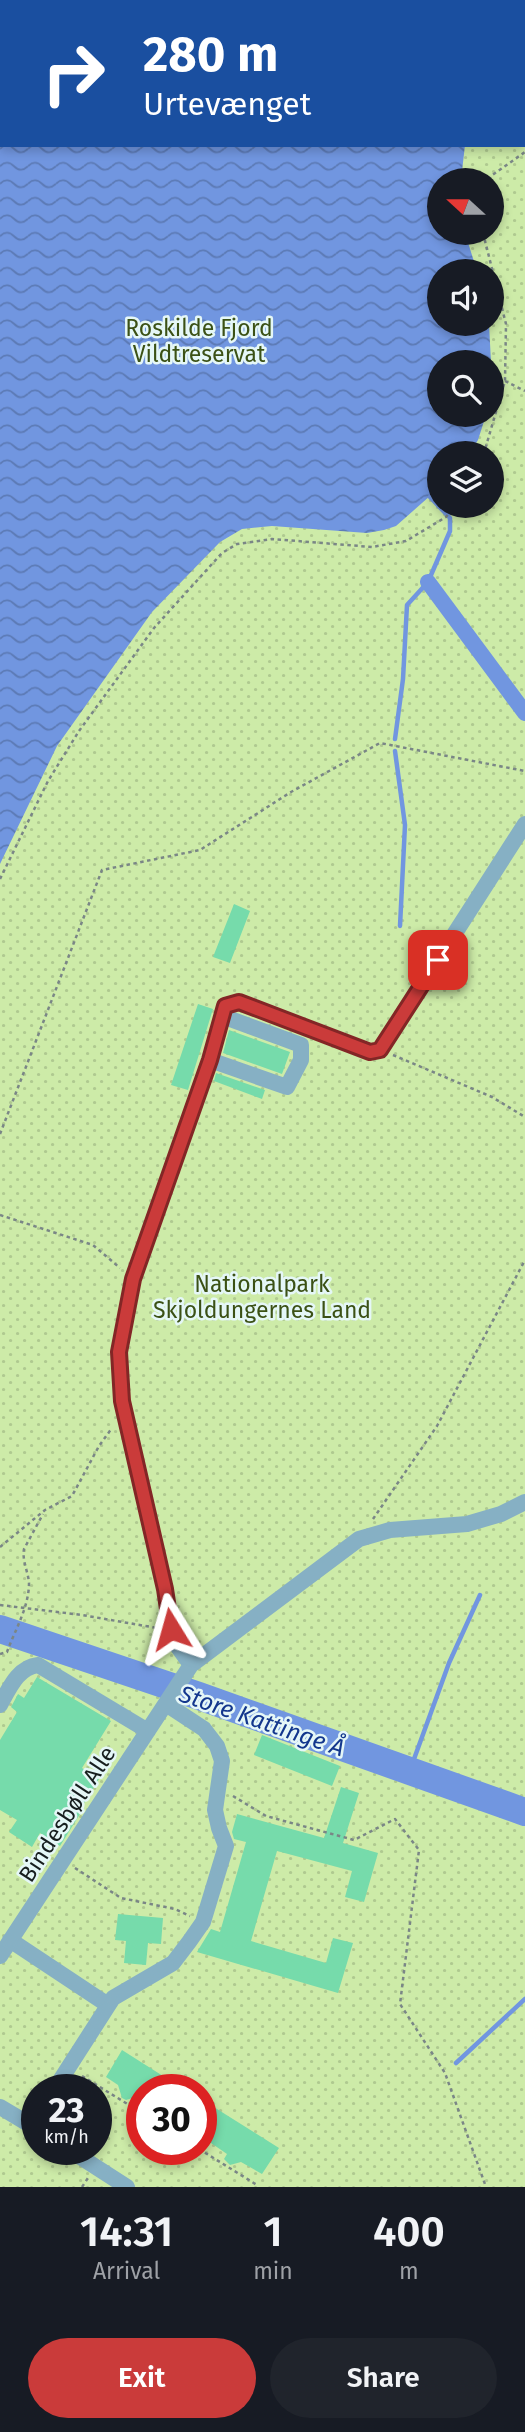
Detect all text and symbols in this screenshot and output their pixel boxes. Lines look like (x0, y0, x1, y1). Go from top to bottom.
text: 280 m (143, 25, 279, 84)
icon: right (28, 28, 119, 119)
text: Urtevænget (143, 85, 311, 123)
north arrow (427, 168, 504, 245)
map controls (427, 168, 504, 518)
button: sound (427, 259, 504, 336)
park label: Roskilde Fjord Vildtreservat (125, 314, 273, 368)
button: search (427, 350, 504, 427)
button: layers (427, 441, 504, 518)
pin (408, 930, 468, 990)
icon: arrive (419, 941, 457, 979)
park label: Nationalpark Skjoldungernes Land (153, 1270, 371, 1324)
position arrow (134, 1592, 208, 1666)
water label: Store Kattinge Å (175, 1678, 349, 1762)
street label: Bindesbøll Alle (13, 1741, 121, 1887)
speed limit sign: 30 (126, 2074, 217, 2165)
text: 23 (48, 2089, 85, 2131)
text: km/h (44, 2126, 89, 2148)
text: 14:31 (80, 2207, 173, 2257)
text: 1 (263, 2207, 283, 2257)
text: 400 (373, 2207, 445, 2257)
text: Arrival (93, 2257, 160, 2285)
text: min (253, 2257, 293, 2285)
text: m (399, 2257, 419, 2285)
button: Exit (28, 2338, 256, 2418)
button: Share (270, 2338, 497, 2418)

